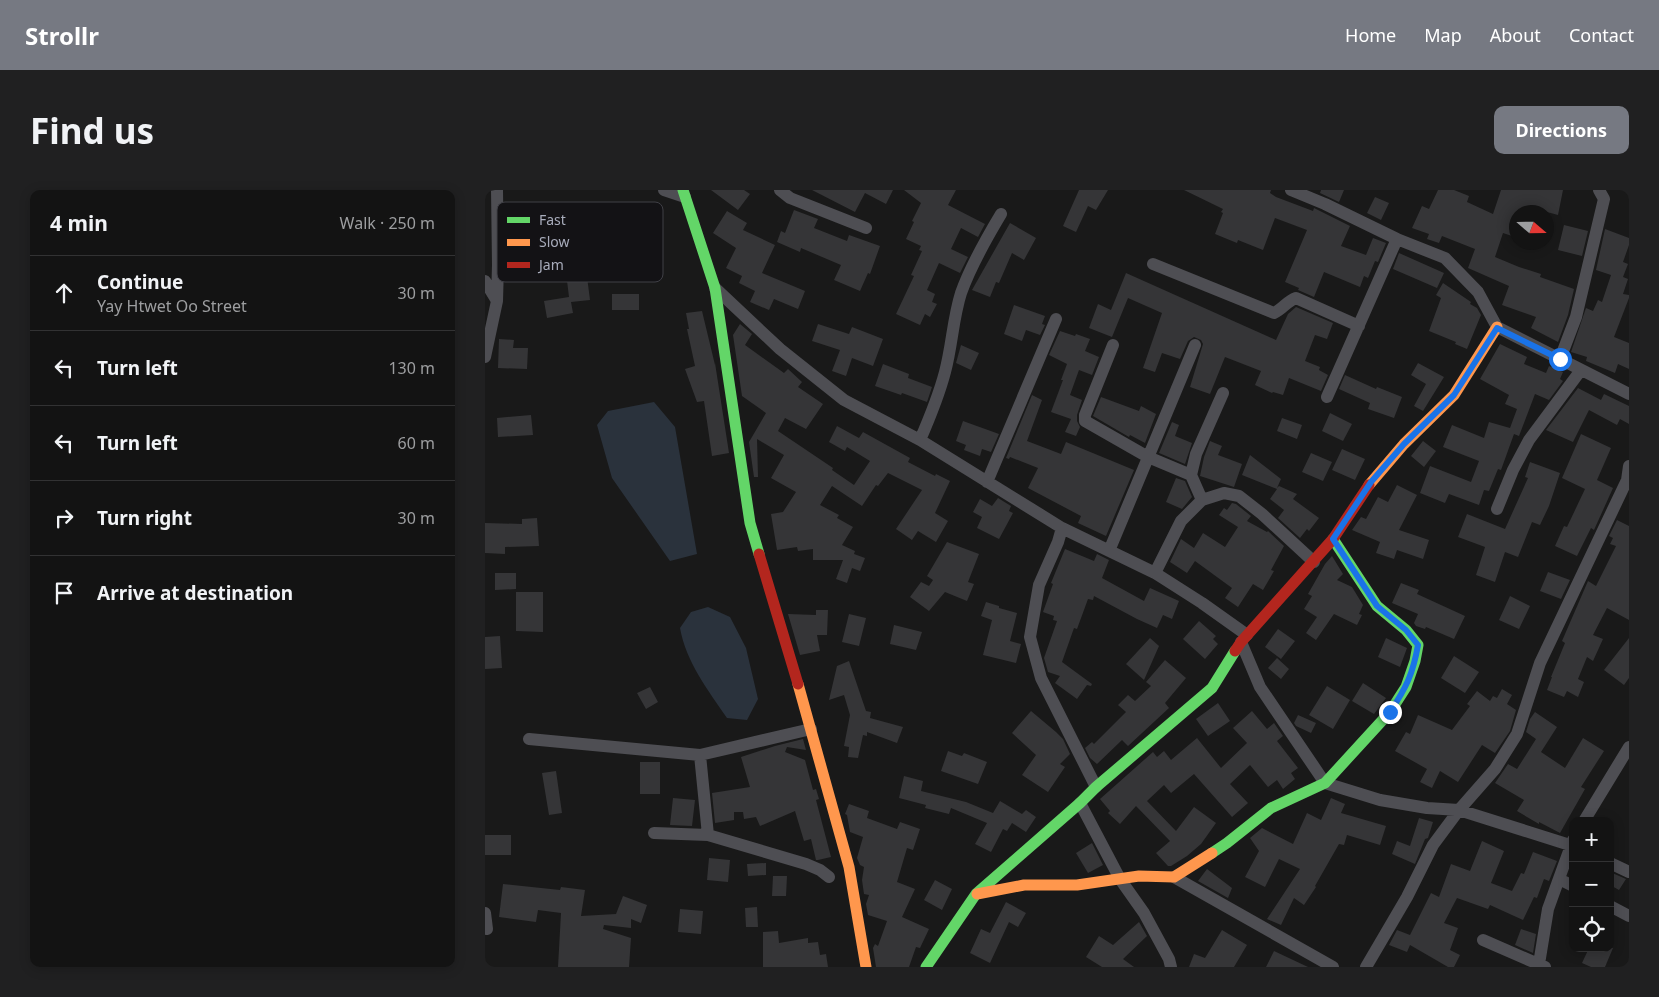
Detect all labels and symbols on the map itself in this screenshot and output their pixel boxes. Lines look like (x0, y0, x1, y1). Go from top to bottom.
legend (497, 202, 663, 282)
north arrow (1509, 205, 1554, 250)
text: Fast (539, 210, 566, 229)
text: Slow (539, 232, 570, 251)
text: Jam (537, 255, 564, 274)
route start (1549, 348, 1572, 371)
route end (1379, 701, 1402, 724)

